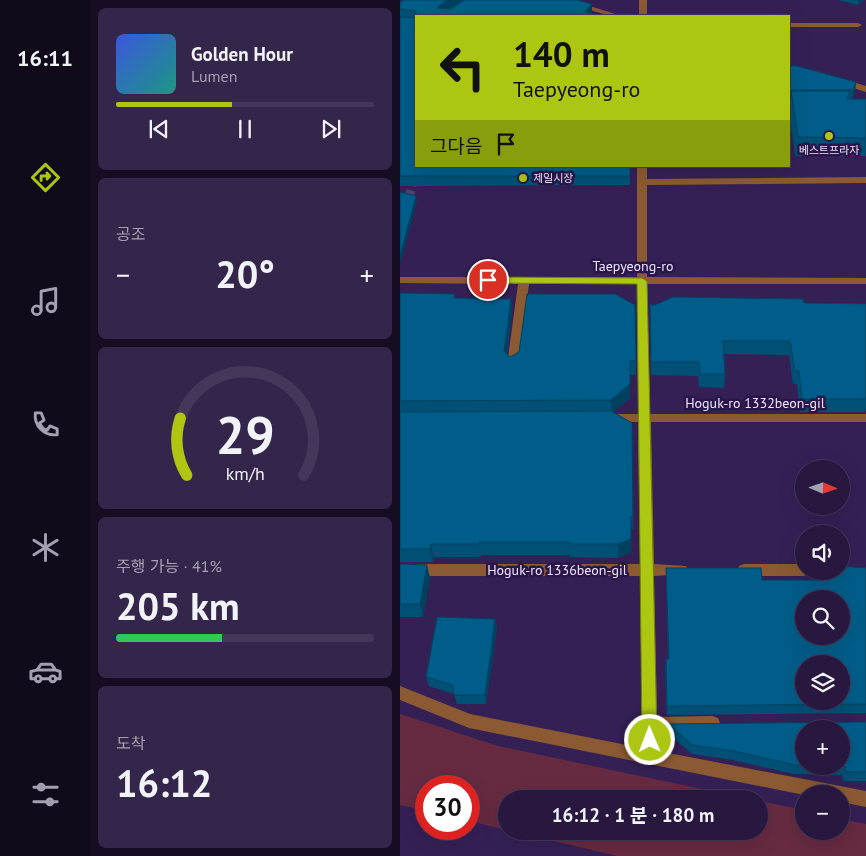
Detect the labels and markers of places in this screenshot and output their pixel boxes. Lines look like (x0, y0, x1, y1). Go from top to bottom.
marker: 베스트프라자 (823, 130, 835, 142)
place label: 베스트프라자 (799, 143, 859, 157)
place label: 제일시장 (533, 171, 573, 185)
marker: 제일시장 (517, 172, 529, 184)
pin (467, 259, 509, 301)

